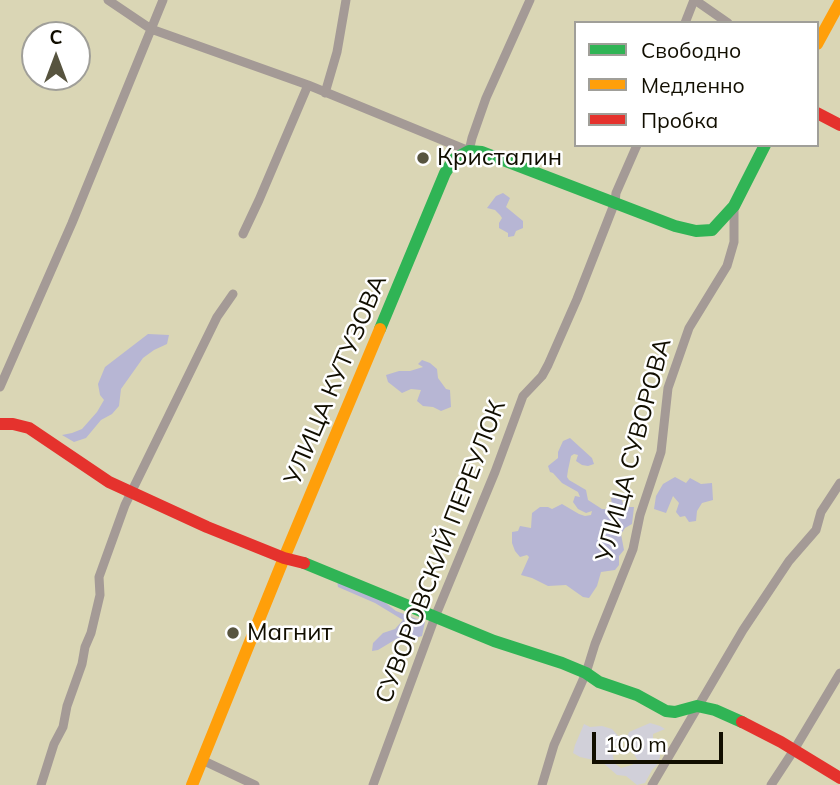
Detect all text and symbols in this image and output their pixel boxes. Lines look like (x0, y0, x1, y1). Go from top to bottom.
north arrow (21, 21, 91, 91)
legend (574, 21, 819, 147)
text: С (49, 25, 63, 49)
text: Свободно (641, 37, 741, 63)
text: Медленно (641, 72, 745, 98)
text: Пробка (641, 107, 718, 133)
place label: Кристалин (437, 144, 562, 172)
marker: Кристалин (415, 150, 431, 166)
street label: УЛИЦА КУТУЗОВА (279, 271, 393, 489)
street label: УЛИЦА СУВОРОВА (590, 335, 678, 565)
street label: СУВОРОВСКИЙ ПЕРЕУЛОК (370, 396, 512, 708)
place label: Магнит (247, 619, 332, 647)
marker: Магнит (225, 625, 241, 641)
scale bar (595, 718, 726, 762)
text: 100 m (605, 731, 667, 757)

